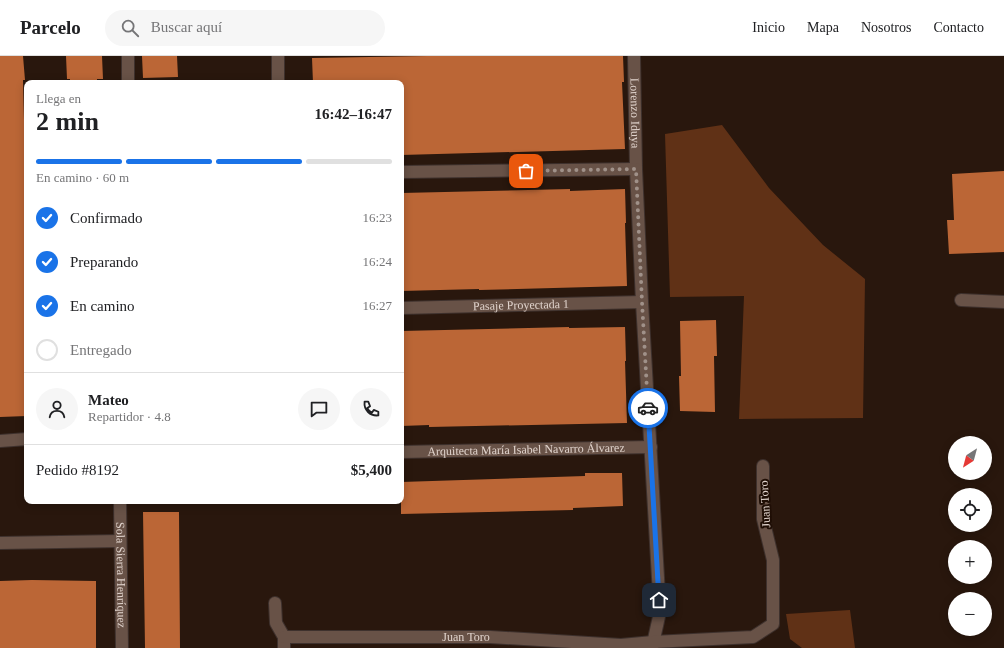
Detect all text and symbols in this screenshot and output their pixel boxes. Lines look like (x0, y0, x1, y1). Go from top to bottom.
search box (105, 10, 385, 46)
text: Parcelo (20, 17, 81, 38)
icon: search (119, 17, 141, 39)
text: Buscar aquí (151, 19, 222, 35)
text: Inicio (752, 20, 785, 35)
text: Mapa (807, 20, 839, 35)
text: Nosotros (861, 20, 911, 35)
text: Contacto (933, 20, 984, 35)
street label: Lorenzo Iduya (627, 78, 643, 149)
text: Llega en (36, 91, 81, 106)
text: 16:42–16:47 (315, 106, 392, 122)
text: 2 min (36, 107, 99, 136)
pin (509, 154, 543, 188)
icon: bag (515, 160, 537, 182)
text: En camino · 60 m (36, 170, 129, 185)
icon: check (36, 207, 58, 229)
text: Confirmado (70, 210, 143, 226)
text: 16:23 (362, 210, 392, 225)
icon: check (36, 251, 58, 273)
text: Preparando (70, 254, 138, 270)
text: 16:24 (362, 254, 392, 269)
icon: check (36, 295, 58, 317)
street label: Pasaje Proyectada 1 (473, 297, 569, 313)
text: En camino (70, 298, 135, 314)
text: 16:27 (362, 298, 392, 313)
text: Entregado (70, 342, 132, 358)
button: person (36, 388, 78, 430)
button: chat (298, 388, 340, 430)
button: phone (350, 388, 392, 430)
courier (628, 388, 668, 428)
text: Mateo (88, 392, 129, 408)
icon: car (637, 397, 659, 419)
text: Repartidor · 4.8 (88, 409, 171, 424)
north arrow (948, 436, 992, 480)
map controls (948, 436, 992, 636)
street label: Arquitecta María Isabel Navarro Álvarez (427, 441, 625, 458)
text: Pedido #8192 (36, 462, 119, 478)
text: $5,400 (351, 462, 392, 478)
street label: Juan Toro (757, 480, 773, 528)
button: locate (948, 488, 992, 532)
street label: Sola Sierra Henríquez (113, 522, 129, 628)
button: + (948, 540, 992, 584)
pin (642, 583, 676, 617)
icon: home (648, 589, 670, 611)
button: − (948, 592, 992, 636)
street label: Juan Toro (442, 630, 490, 644)

